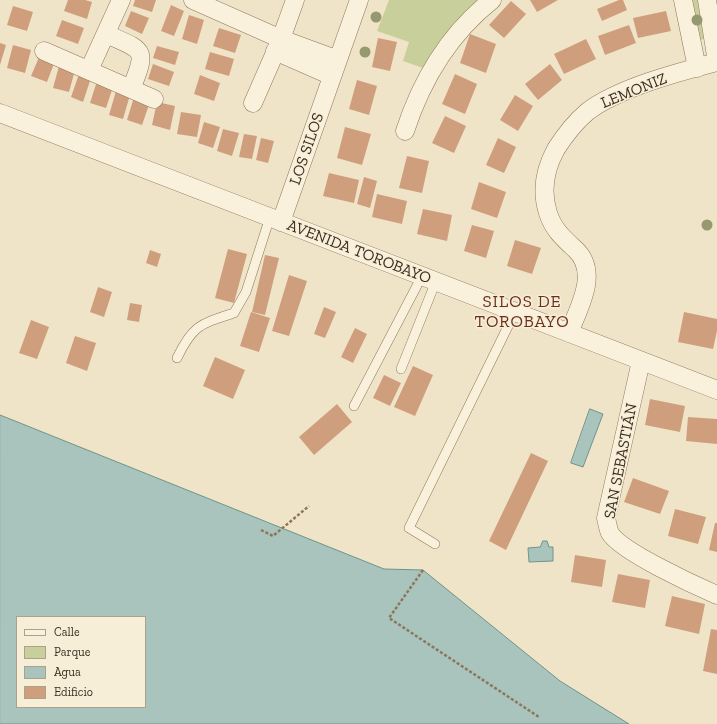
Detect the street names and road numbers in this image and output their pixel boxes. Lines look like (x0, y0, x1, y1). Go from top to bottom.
street label: LEMONIZ (598, 69, 670, 113)
street label: LOS SILOS (286, 110, 328, 188)
street label: AVENIDA TOROBAYO (284, 216, 434, 288)
street label: SAN SEBASTIÁN (600, 402, 642, 520)

